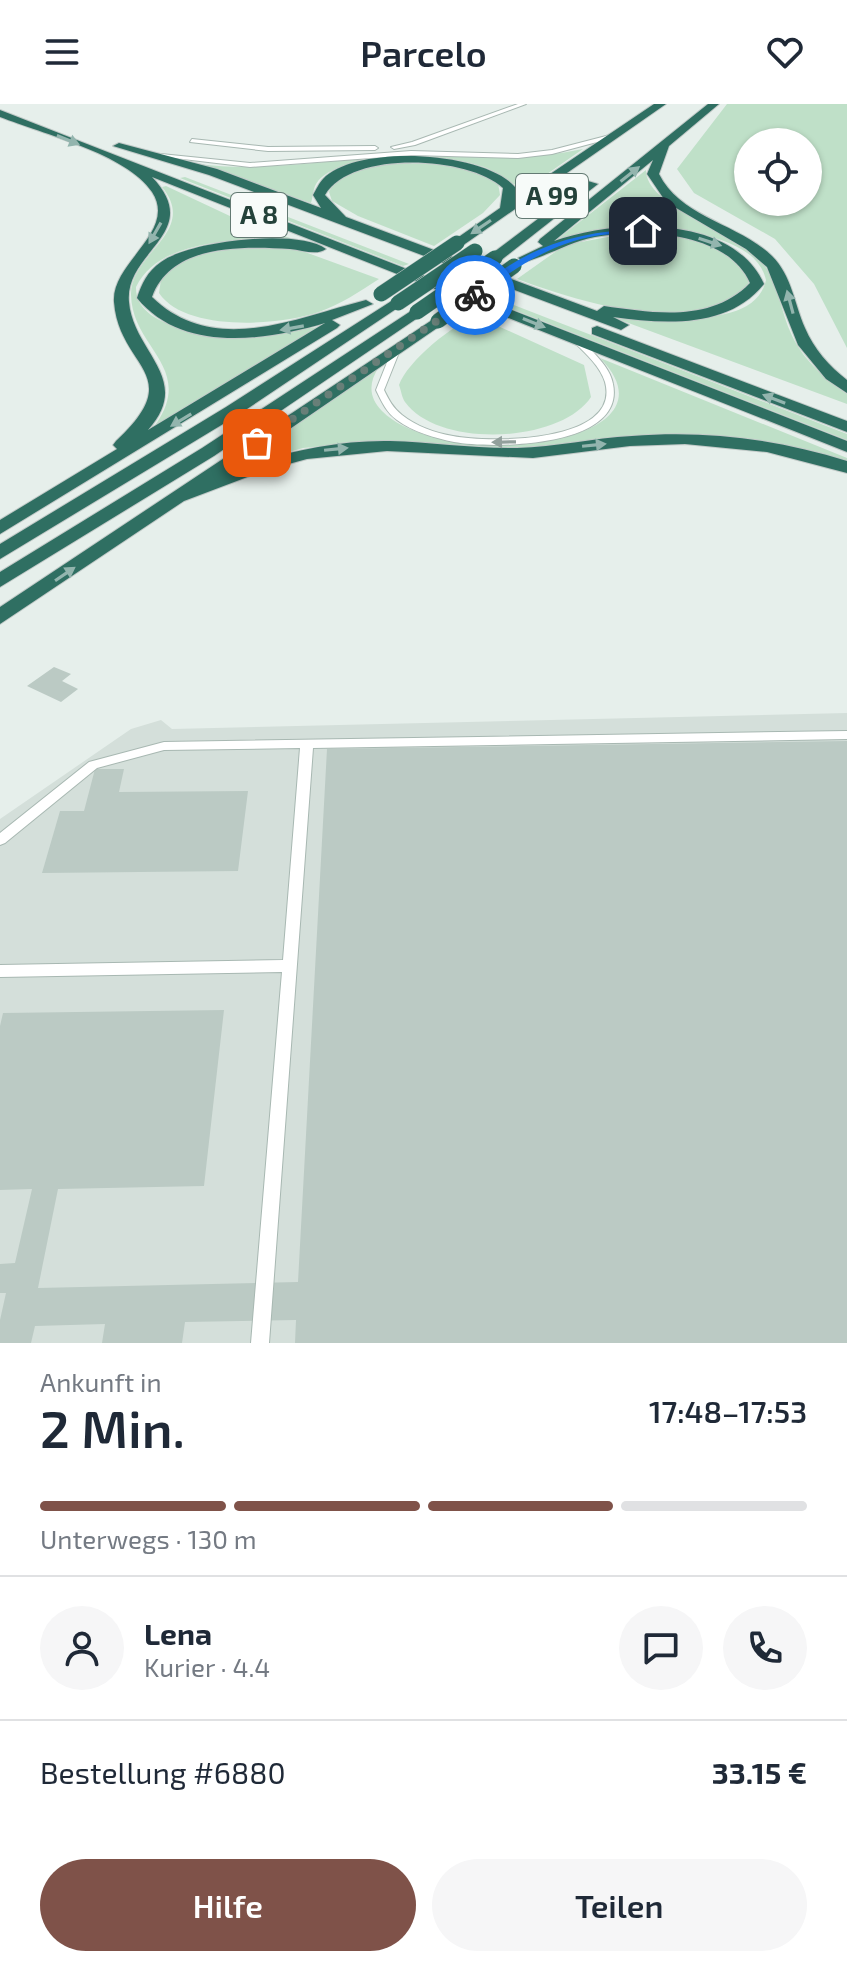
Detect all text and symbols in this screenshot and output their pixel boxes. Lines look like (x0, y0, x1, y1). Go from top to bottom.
icon: menu (40, 30, 84, 74)
icon: heart (763, 30, 807, 74)
text: Parcelo (360, 31, 487, 74)
map controls (734, 128, 822, 216)
button: locate (734, 128, 822, 216)
one-way arrow (56, 134, 80, 147)
one-way arrow (620, 167, 640, 183)
road number: A 99 (516, 174, 588, 218)
road number: A 8 (231, 193, 287, 237)
pin (609, 197, 677, 265)
icon: home (621, 209, 665, 253)
one-way arrow (470, 219, 492, 234)
one-way arrow (148, 222, 162, 244)
one-way arrow (698, 237, 722, 249)
courier (435, 255, 515, 335)
icon: bike (453, 273, 497, 317)
one-way arrow (783, 290, 796, 314)
one-way arrow (522, 317, 546, 330)
one-way arrow (279, 322, 304, 334)
one-way arrow (762, 392, 786, 405)
pin (223, 409, 291, 477)
one-way arrow (170, 412, 192, 426)
icon: bag (235, 421, 279, 465)
one-way arrow (491, 436, 516, 449)
one-way arrow (582, 438, 607, 451)
one-way arrow (323, 443, 348, 456)
one-way arrow (54, 567, 76, 581)
text: Ankunft in (40, 1366, 162, 1397)
text: 17:48–17:53 (649, 1393, 807, 1429)
text: 2 Min. (40, 1396, 185, 1458)
text: Unterwegs · 130 m (40, 1523, 257, 1554)
button: person (40, 1606, 124, 1690)
button: chat (619, 1606, 703, 1690)
button: phone (723, 1606, 807, 1690)
text: Lena (144, 1615, 212, 1651)
text: Kurier · 4.4 (144, 1651, 270, 1682)
text: Bestellung #6880 (40, 1754, 286, 1790)
text: 33.15 € (712, 1754, 807, 1790)
button: Hilfe (40, 1859, 416, 1951)
button: Teilen (432, 1859, 807, 1951)

